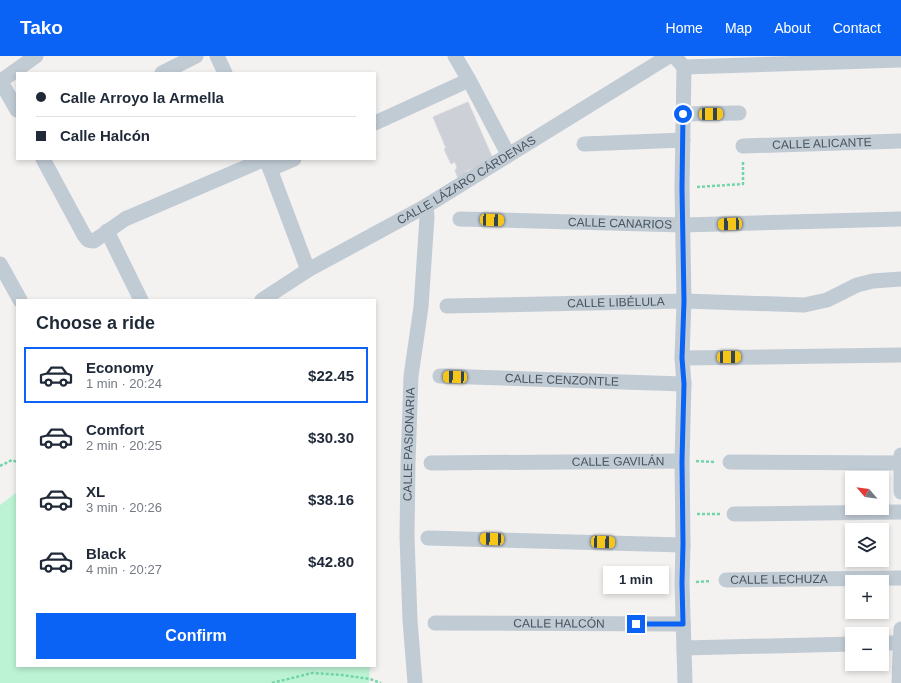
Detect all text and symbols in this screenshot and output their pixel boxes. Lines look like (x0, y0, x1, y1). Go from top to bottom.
text: Tako (20, 17, 63, 38)
text: Home (666, 20, 703, 36)
text: Map (725, 20, 752, 36)
text: About (774, 20, 811, 36)
text: Contact (833, 20, 881, 36)
text: Calle Arroyo la Armella (60, 89, 224, 106)
route start (674, 105, 692, 123)
car (699, 108, 723, 120)
text: Calle Halcón (60, 127, 150, 144)
street label: CALLE LÁZARO CÁRDENAS (395, 133, 538, 227)
street label: CALLE ALICANTE (772, 135, 872, 152)
car (480, 214, 504, 226)
street label: CALLE CANARIOS (568, 215, 672, 232)
car (718, 218, 742, 230)
street label: CALLE LIBÉLULA (567, 294, 665, 310)
text: Choose a ride (36, 313, 155, 333)
car (717, 351, 741, 363)
icon: car (38, 357, 74, 393)
text: Economy (86, 359, 154, 376)
text: $22.45 (308, 367, 354, 384)
car (443, 371, 467, 383)
street label: CALLE CENZONTLE (505, 371, 619, 389)
text: 1 min · 20:24 (86, 376, 162, 391)
street label: CALLE PASIONARIA (400, 387, 418, 501)
icon: car (38, 419, 74, 455)
text: Comfort (86, 421, 144, 438)
text: $30.30 (308, 429, 354, 446)
text: 2 min · 20:25 (86, 438, 162, 453)
street label: CALLE GAVILÁN (572, 453, 664, 469)
north arrow (845, 471, 889, 515)
map controls (845, 471, 889, 671)
icon: car (38, 481, 74, 517)
text: XL (86, 483, 105, 500)
text: $38.16 (308, 491, 354, 508)
text: 3 min · 20:26 (86, 500, 162, 515)
button: layers (845, 523, 889, 567)
car (480, 533, 504, 545)
car (591, 536, 615, 548)
icon: car (38, 543, 74, 579)
text: Black (86, 545, 126, 562)
text: $42.80 (308, 553, 354, 570)
text: 4 min · 20:27 (86, 562, 162, 577)
callout: 1 min (603, 566, 669, 594)
text: 1 min (619, 572, 653, 587)
street label: CALLE LECHUZA (730, 572, 828, 587)
button: + (845, 575, 889, 619)
button: Confirm (36, 613, 356, 659)
route end (627, 615, 645, 633)
street label: CALLE HALCÓN (513, 616, 605, 631)
button: − (845, 627, 889, 671)

